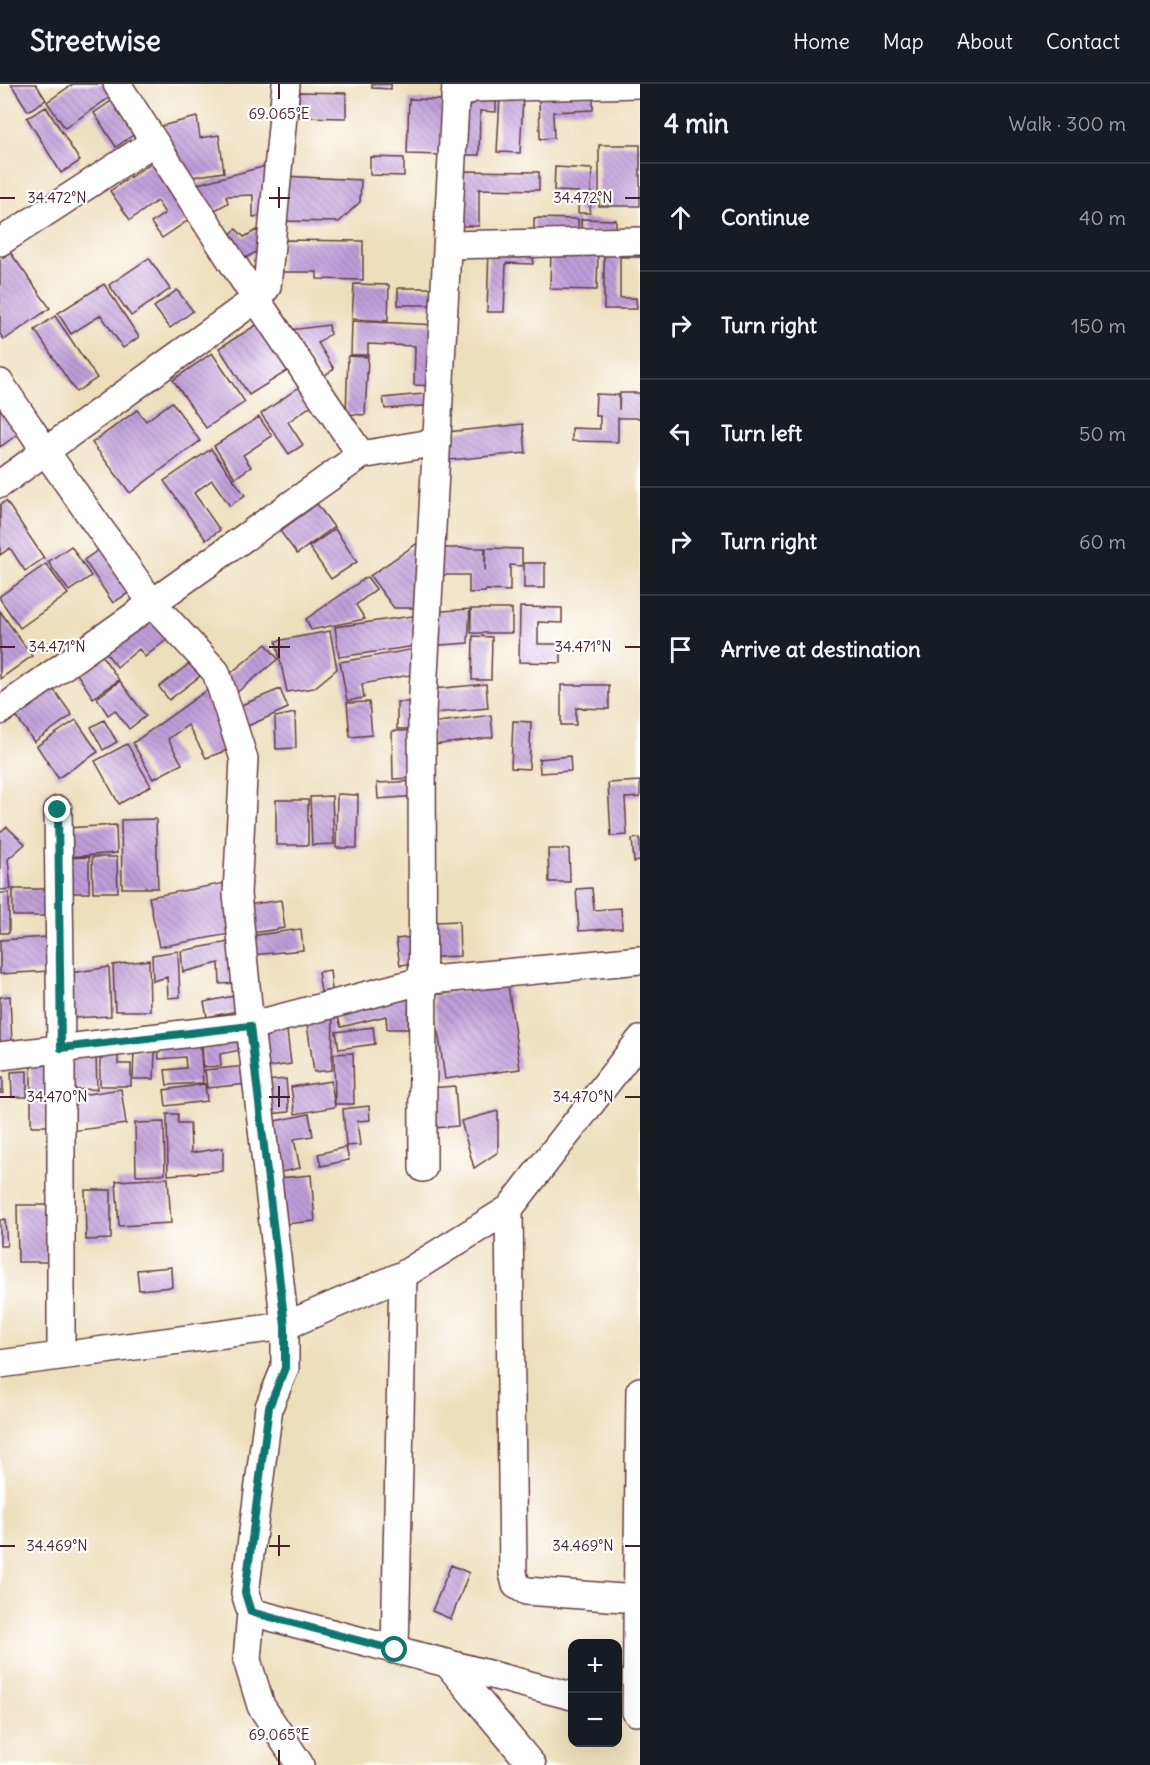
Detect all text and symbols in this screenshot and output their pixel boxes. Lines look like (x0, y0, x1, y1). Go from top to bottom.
text: Streetwise (30, 23, 161, 59)
text: Home (793, 28, 850, 55)
text: Map (883, 28, 924, 55)
text: About (957, 28, 1013, 55)
text: Contact (1046, 28, 1120, 55)
text: 69.065°E (248, 104, 310, 123)
text: 4 min (664, 107, 729, 140)
text: Walk · 300 m (1008, 111, 1126, 136)
text: 34.472°N (27, 188, 87, 207)
text: 34.472°N (553, 188, 613, 207)
icon: ahead (664, 201, 697, 234)
text: Continue (721, 203, 810, 231)
text: 40 m (1079, 205, 1126, 230)
icon: right (664, 309, 697, 342)
text: Turn right (721, 311, 817, 339)
text: 150 m (1071, 313, 1126, 338)
icon: left (664, 417, 697, 450)
text: Turn left (721, 419, 802, 447)
text: 50 m (1079, 421, 1126, 446)
icon: right (664, 525, 697, 558)
text: Turn right (721, 527, 817, 555)
text: 60 m (1079, 529, 1126, 554)
icon: arrive (664, 633, 697, 666)
text: Arrive at destination (721, 635, 921, 663)
text: 34.471°N (28, 637, 86, 656)
text: 34.471°N (554, 637, 612, 656)
route end (44, 796, 70, 822)
text: 34.470°N (26, 1087, 88, 1106)
text: 34.470°N (552, 1087, 614, 1106)
text: 34.469°N (26, 1536, 88, 1555)
text: 34.469°N (552, 1536, 614, 1555)
route start (381, 1636, 407, 1662)
map controls (568, 1639, 622, 1747)
button: + (568, 1639, 622, 1693)
button: − (568, 1693, 622, 1747)
text: 69.065°E (248, 1725, 310, 1744)

